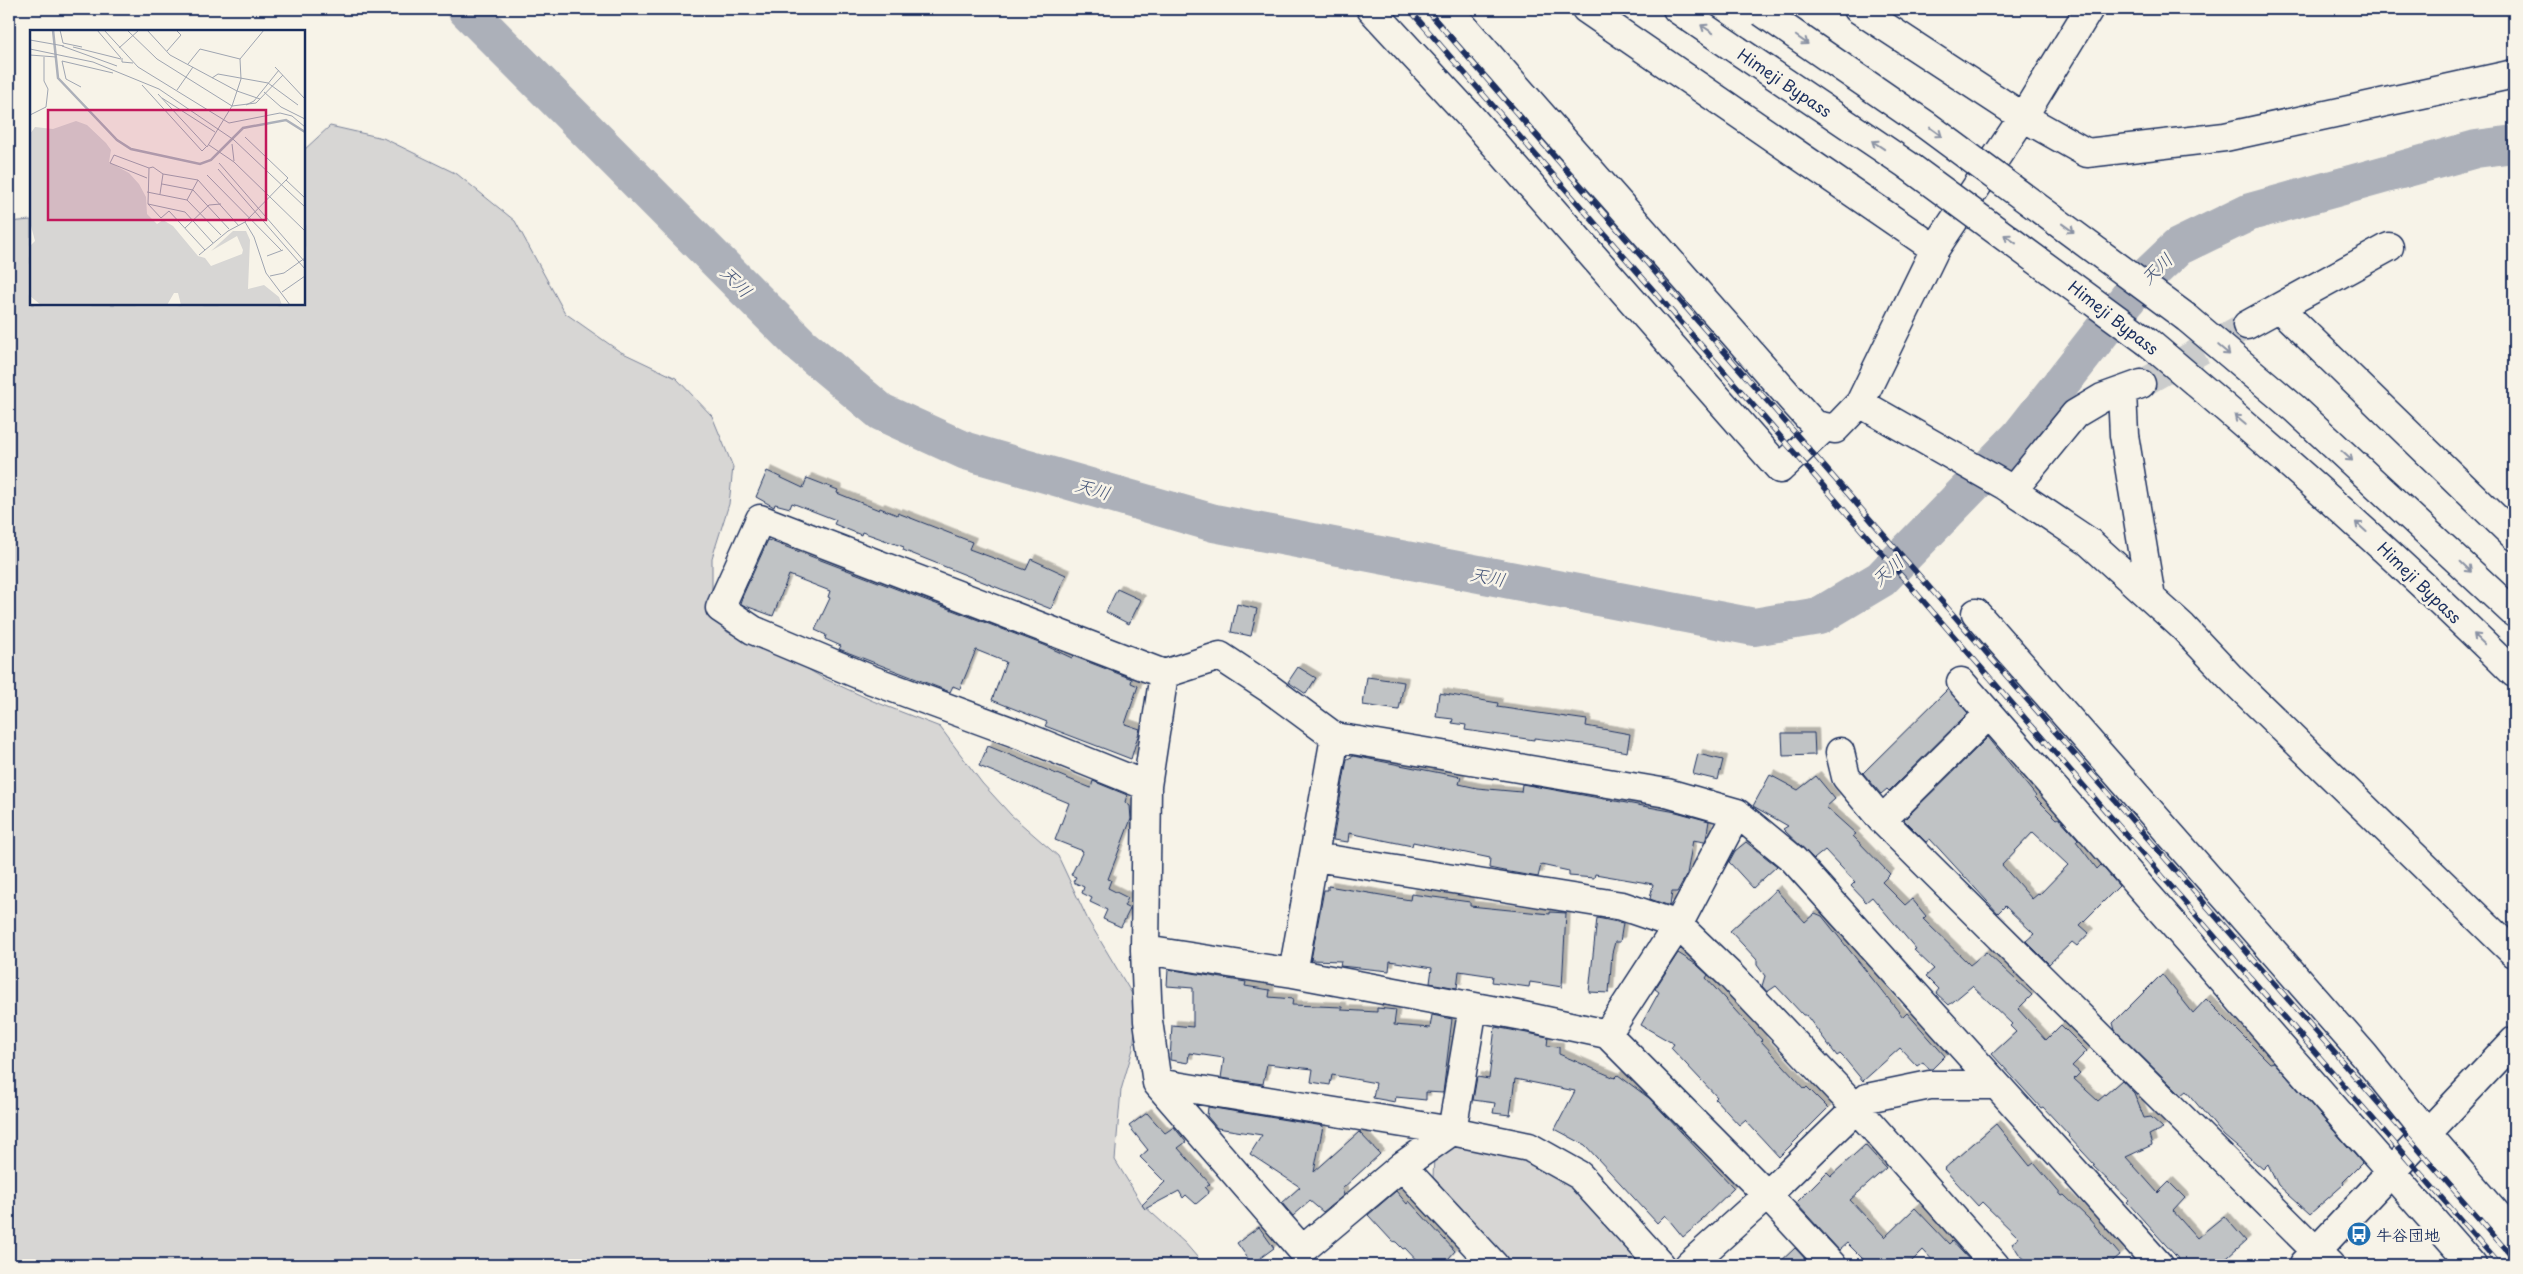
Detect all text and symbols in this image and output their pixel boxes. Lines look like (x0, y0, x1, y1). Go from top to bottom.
one-way arrow (1700, 24, 1714, 34)
inset map (30, 30, 305, 305)
one-way arrow (1795, 35, 1809, 45)
street label: Himeji Bypass (1733, 42, 1837, 122)
one-way arrow (1929, 127, 1942, 138)
one-way arrow (1871, 140, 1885, 150)
one-way arrow (2061, 223, 2075, 233)
one-way arrow (2004, 234, 2018, 244)
water label: 天川 (2134, 246, 2178, 290)
water label: 天川 (715, 259, 759, 303)
street label: Himeji Bypass (2064, 274, 2164, 360)
one-way arrow (2218, 344, 2231, 355)
one-way arrow (2233, 414, 2246, 425)
one-way arrow (2340, 451, 2353, 462)
water label: 天川 (1072, 470, 1114, 506)
one-way arrow (2355, 521, 2368, 533)
street label: Himeji Bypass (2373, 536, 2467, 628)
water label: 天川 (1865, 548, 1909, 592)
water label: 天川 (1468, 559, 1508, 593)
one-way arrow (2460, 561, 2472, 573)
one-way arrow (2473, 633, 2486, 645)
bus stop icon: 牛谷団地 (2346, 1221, 2372, 1247)
place label: 牛谷団地 (2376, 1222, 2440, 1246)

